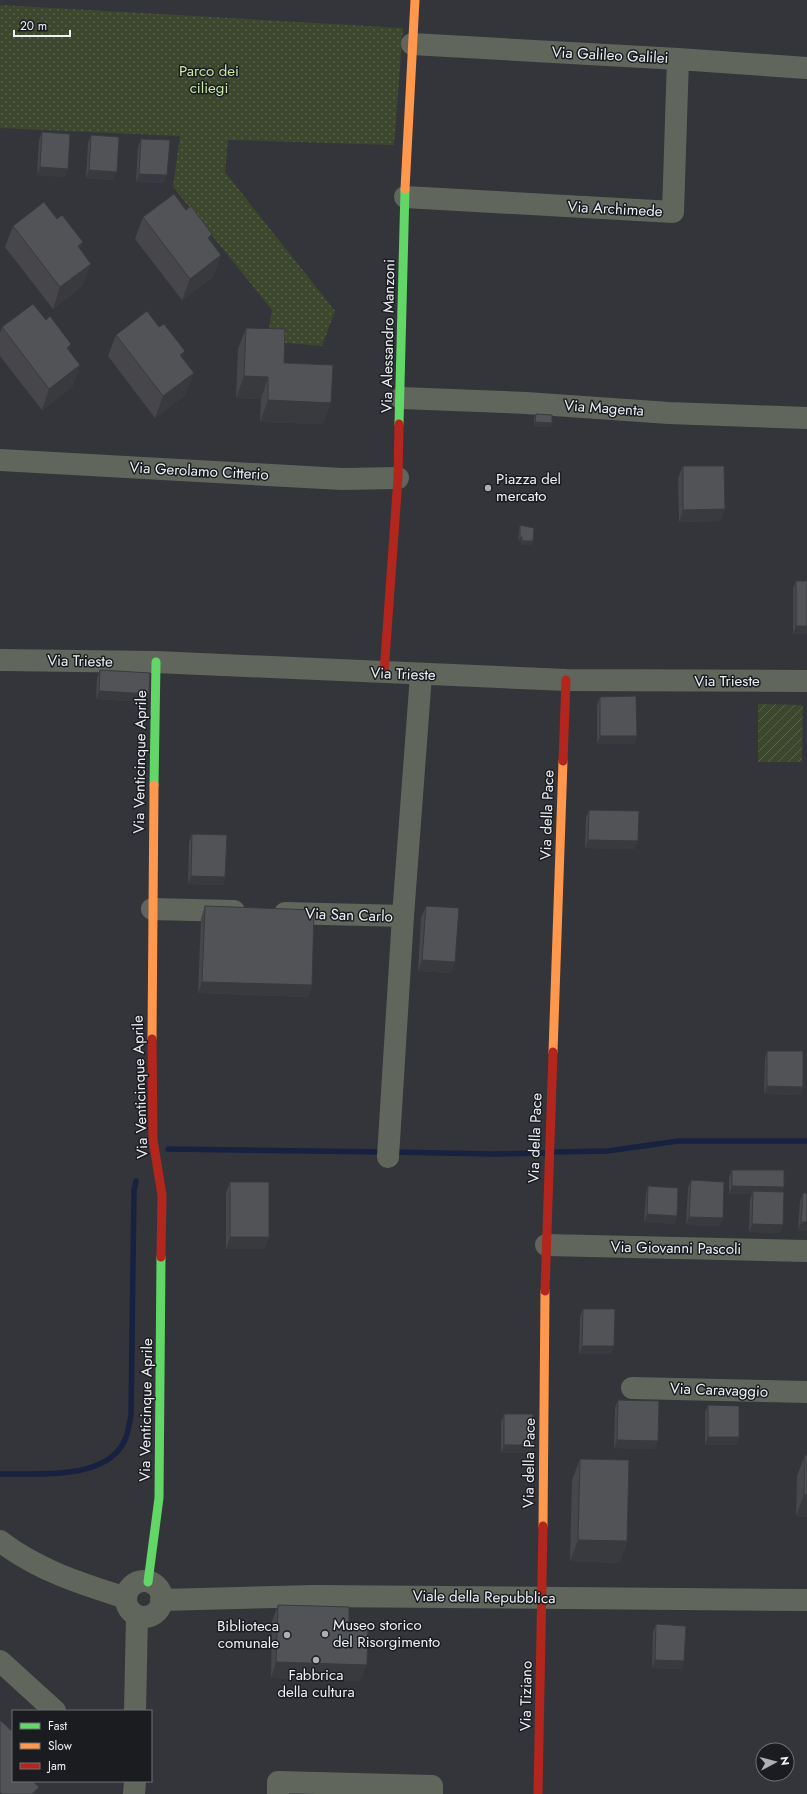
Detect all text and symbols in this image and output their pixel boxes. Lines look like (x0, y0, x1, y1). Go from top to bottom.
scale bar (14, 12, 70, 38)
text: 20 m (20, 17, 47, 35)
street label: Via Galileo Galilei (551, 41, 669, 69)
park label: Parco dei ciliegi (179, 60, 239, 99)
street label: Via Archimede (567, 196, 663, 222)
street label: Via Alessandro Manzoni (376, 259, 400, 413)
street label: Via Magenta (563, 394, 645, 422)
street label: Via Gerolamo Citterio (129, 456, 269, 486)
place label: Piazza del mercato (496, 468, 561, 507)
marker: Piazza del mercato (483, 483, 493, 493)
street label: Via Trieste (47, 649, 113, 673)
street label: Via Trieste (370, 662, 436, 686)
street label: Via Trieste (694, 670, 760, 692)
street label: Via Venticinque Aprile (128, 690, 152, 834)
street label: Via della Pace (534, 769, 560, 861)
street label: Via San Carlo (305, 902, 393, 928)
street label: Via Venticinque Aprile (126, 1015, 153, 1159)
street label: Via della Pace (522, 1092, 548, 1184)
street label: Via Giovanni Pascoli (610, 1236, 742, 1260)
street label: Via Venticinque Aprile (134, 1338, 158, 1482)
street label: Via Caravaggio (669, 1377, 769, 1403)
street label: Via della Pace (517, 1417, 541, 1508)
street label: Viale della Repubblica (412, 1585, 556, 1609)
place label: Museo storico del Risorgimento (333, 1614, 440, 1653)
place label: Biblioteca comunale (217, 1615, 279, 1654)
marker: Museo storico del Risorgimento (320, 1629, 330, 1639)
marker: Biblioteca comunale (282, 1630, 292, 1640)
marker: Fabbrica della cultura (311, 1655, 321, 1665)
street label: Via Tiziano (514, 1661, 538, 1731)
place label: Fabbrica della cultura (277, 1664, 355, 1703)
legend (12, 1710, 152, 1782)
text: Fast (48, 1717, 67, 1735)
text: Slow (48, 1737, 73, 1755)
north arrow (755, 1742, 795, 1782)
text: N (776, 1755, 793, 1766)
text: Jam (46, 1757, 66, 1775)

